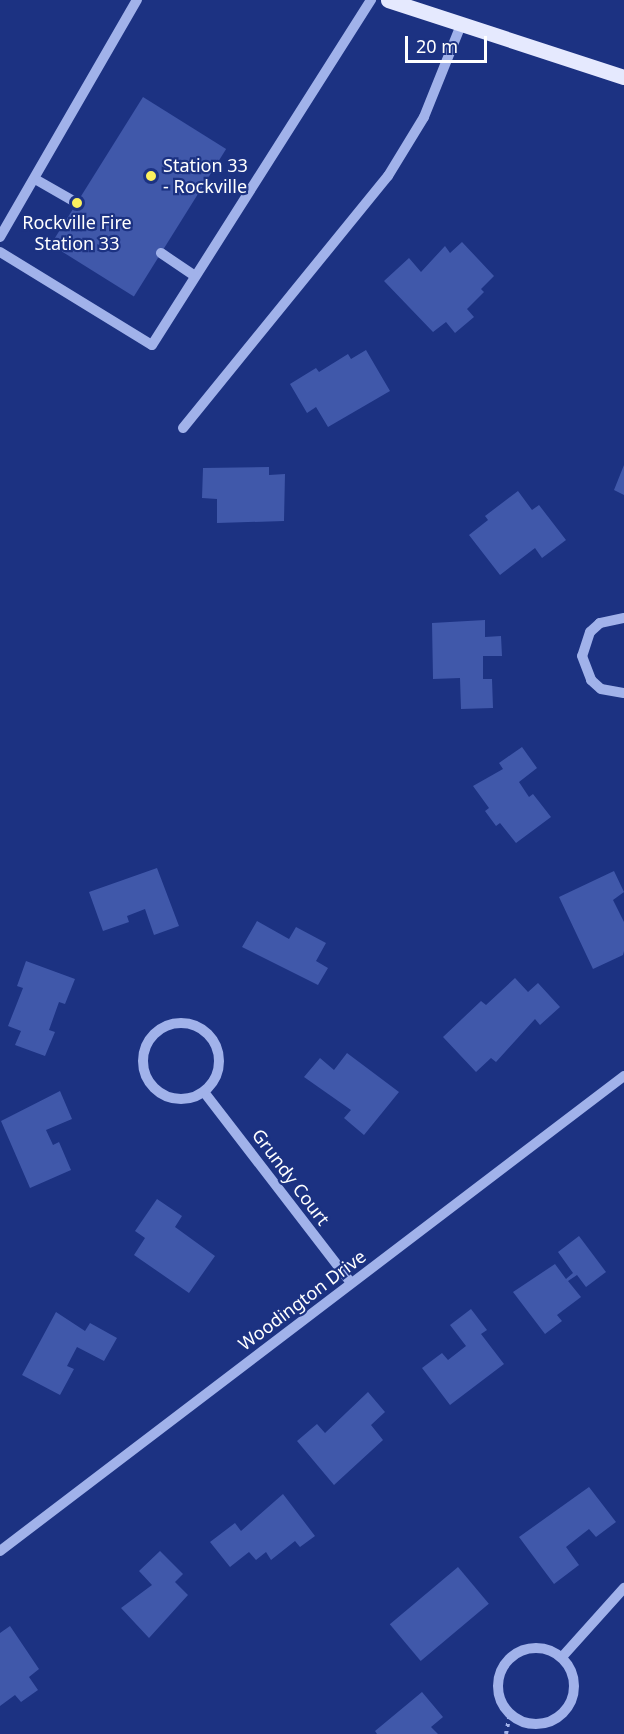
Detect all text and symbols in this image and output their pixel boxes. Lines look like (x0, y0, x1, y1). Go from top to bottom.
scale bar (408, 24, 490, 62)
text: 20 m (416, 34, 458, 58)
place label: Station 33 - Rockville (163, 155, 248, 198)
marker: Station 33 - Rockville (144, 169, 158, 183)
marker: Rockville Fire Station 33 (70, 196, 84, 210)
place label: Rockville Fire Station 33 (22, 212, 132, 254)
street label: Grundy Court (248, 1125, 334, 1229)
street label: Woodington Drive (234, 1245, 370, 1355)

